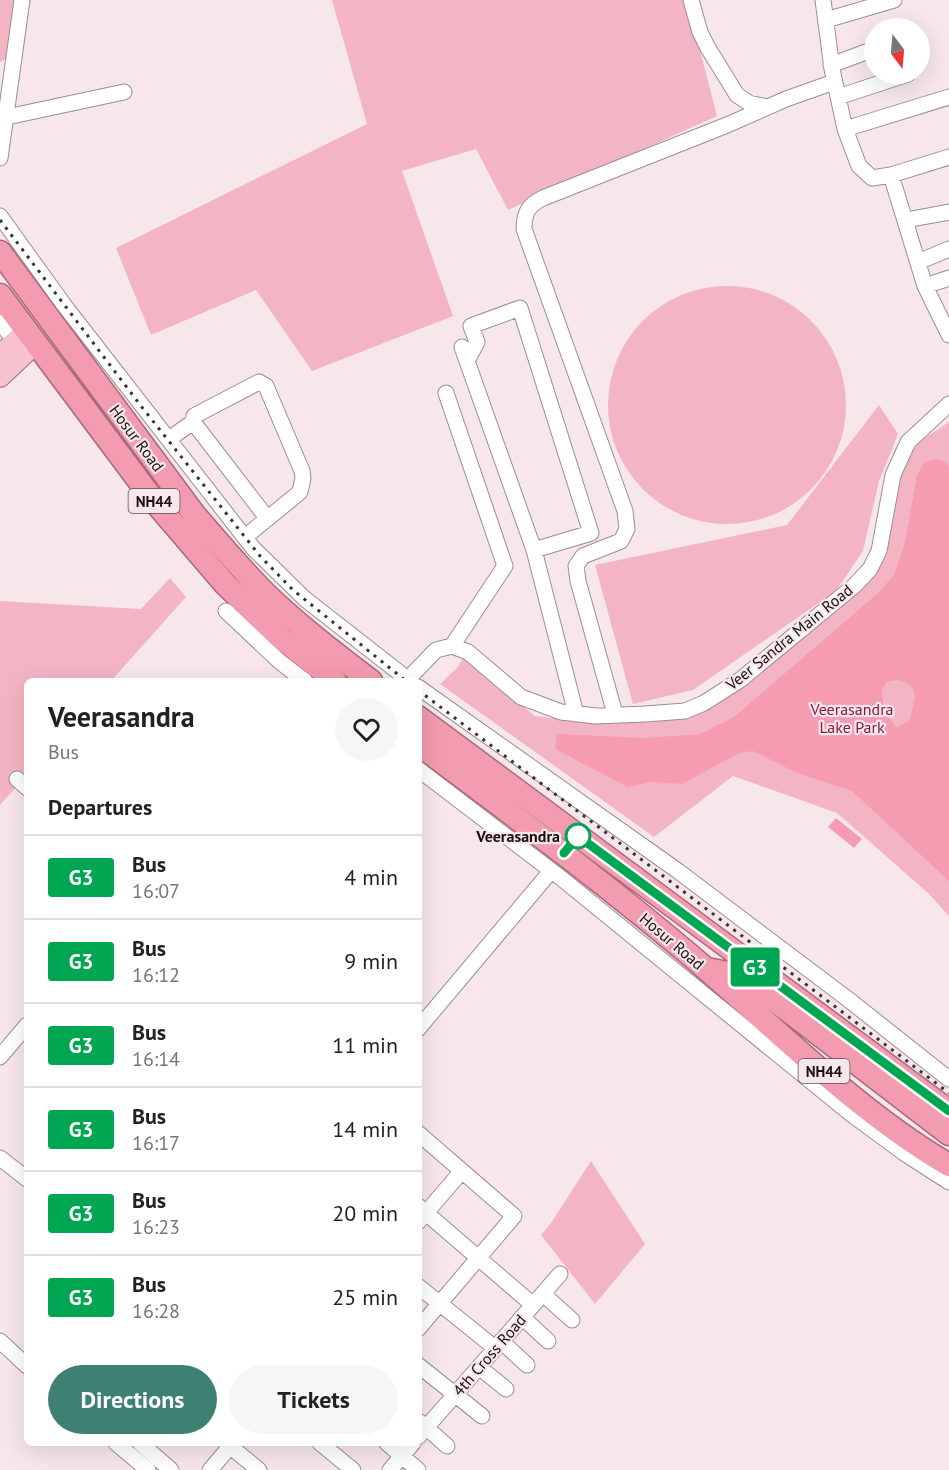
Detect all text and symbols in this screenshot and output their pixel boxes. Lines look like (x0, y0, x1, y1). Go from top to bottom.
north arrow (864, 18, 930, 84)
map controls (864, 18, 930, 84)
street label: Hosur Road (105, 401, 169, 475)
road number: NH44 (128, 489, 180, 513)
street label: Veer Sandra Main Road (721, 580, 856, 695)
text: Veerasandra (48, 698, 195, 735)
button: heart (335, 698, 398, 761)
park label: Veerasandra Lake Park (809, 699, 894, 737)
text: Bus (48, 739, 79, 765)
text: Departures (48, 793, 152, 821)
marker: Veerasandra (565, 823, 591, 849)
place label: Veerasandra (475, 826, 560, 846)
text: Bus (132, 850, 166, 878)
text: 4 min (344, 863, 398, 891)
text: G3 (69, 864, 93, 891)
text: 16:07 (132, 878, 180, 904)
street label: Hosur Road (636, 908, 708, 974)
text: Bus (132, 934, 166, 962)
text: 9 min (344, 947, 398, 975)
text: G3 (69, 948, 93, 975)
line badge: G3 (728, 948, 782, 986)
text: G3 (743, 954, 767, 981)
text: 16:12 (132, 962, 180, 988)
text: Bus (132, 1018, 166, 1046)
text: 11 min (332, 1031, 398, 1059)
text: G3 (69, 1032, 93, 1059)
text: 16:14 (132, 1046, 180, 1072)
road number: NH44 (798, 1059, 850, 1083)
text: Bus (132, 1102, 166, 1130)
text: 14 min (332, 1115, 398, 1143)
text: G3 (69, 1116, 93, 1143)
text: 16:17 (132, 1130, 180, 1156)
text: Bus (132, 1186, 166, 1214)
text: 20 min (332, 1199, 398, 1227)
text: G3 (69, 1200, 93, 1227)
text: 16:23 (132, 1214, 180, 1240)
text: Bus (132, 1270, 166, 1298)
text: 25 min (332, 1283, 398, 1311)
text: G3 (69, 1284, 93, 1311)
text: 16:28 (132, 1298, 180, 1324)
street label: 4th Cross Road (448, 1310, 530, 1400)
button: Directions (48, 1365, 217, 1434)
button: Tickets (229, 1365, 398, 1434)

